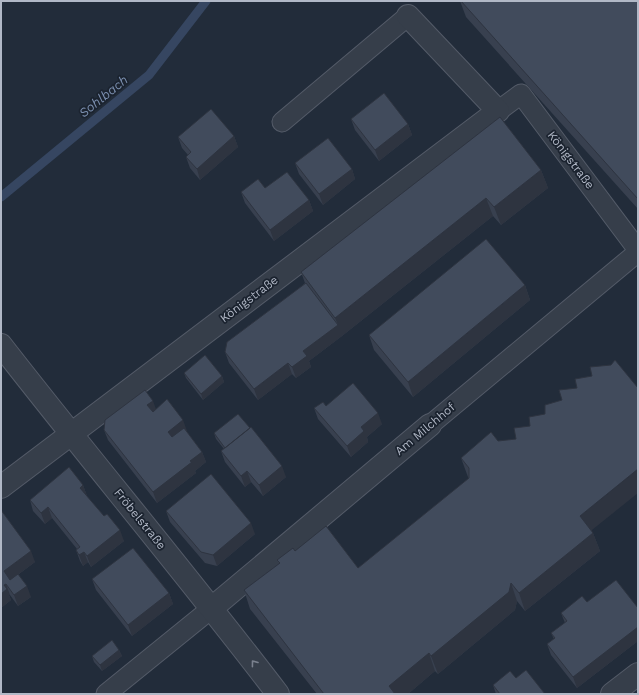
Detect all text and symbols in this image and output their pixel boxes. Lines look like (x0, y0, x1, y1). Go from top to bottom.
water label: Sohlbach (76, 72, 131, 121)
street label: Königstraße (545, 128, 597, 192)
street label: Königstraße (217, 273, 281, 325)
street label: Am Milchhof (392, 400, 458, 458)
street label: Fröbelstraße (111, 486, 169, 552)
one-way arrow (251, 660, 259, 667)

